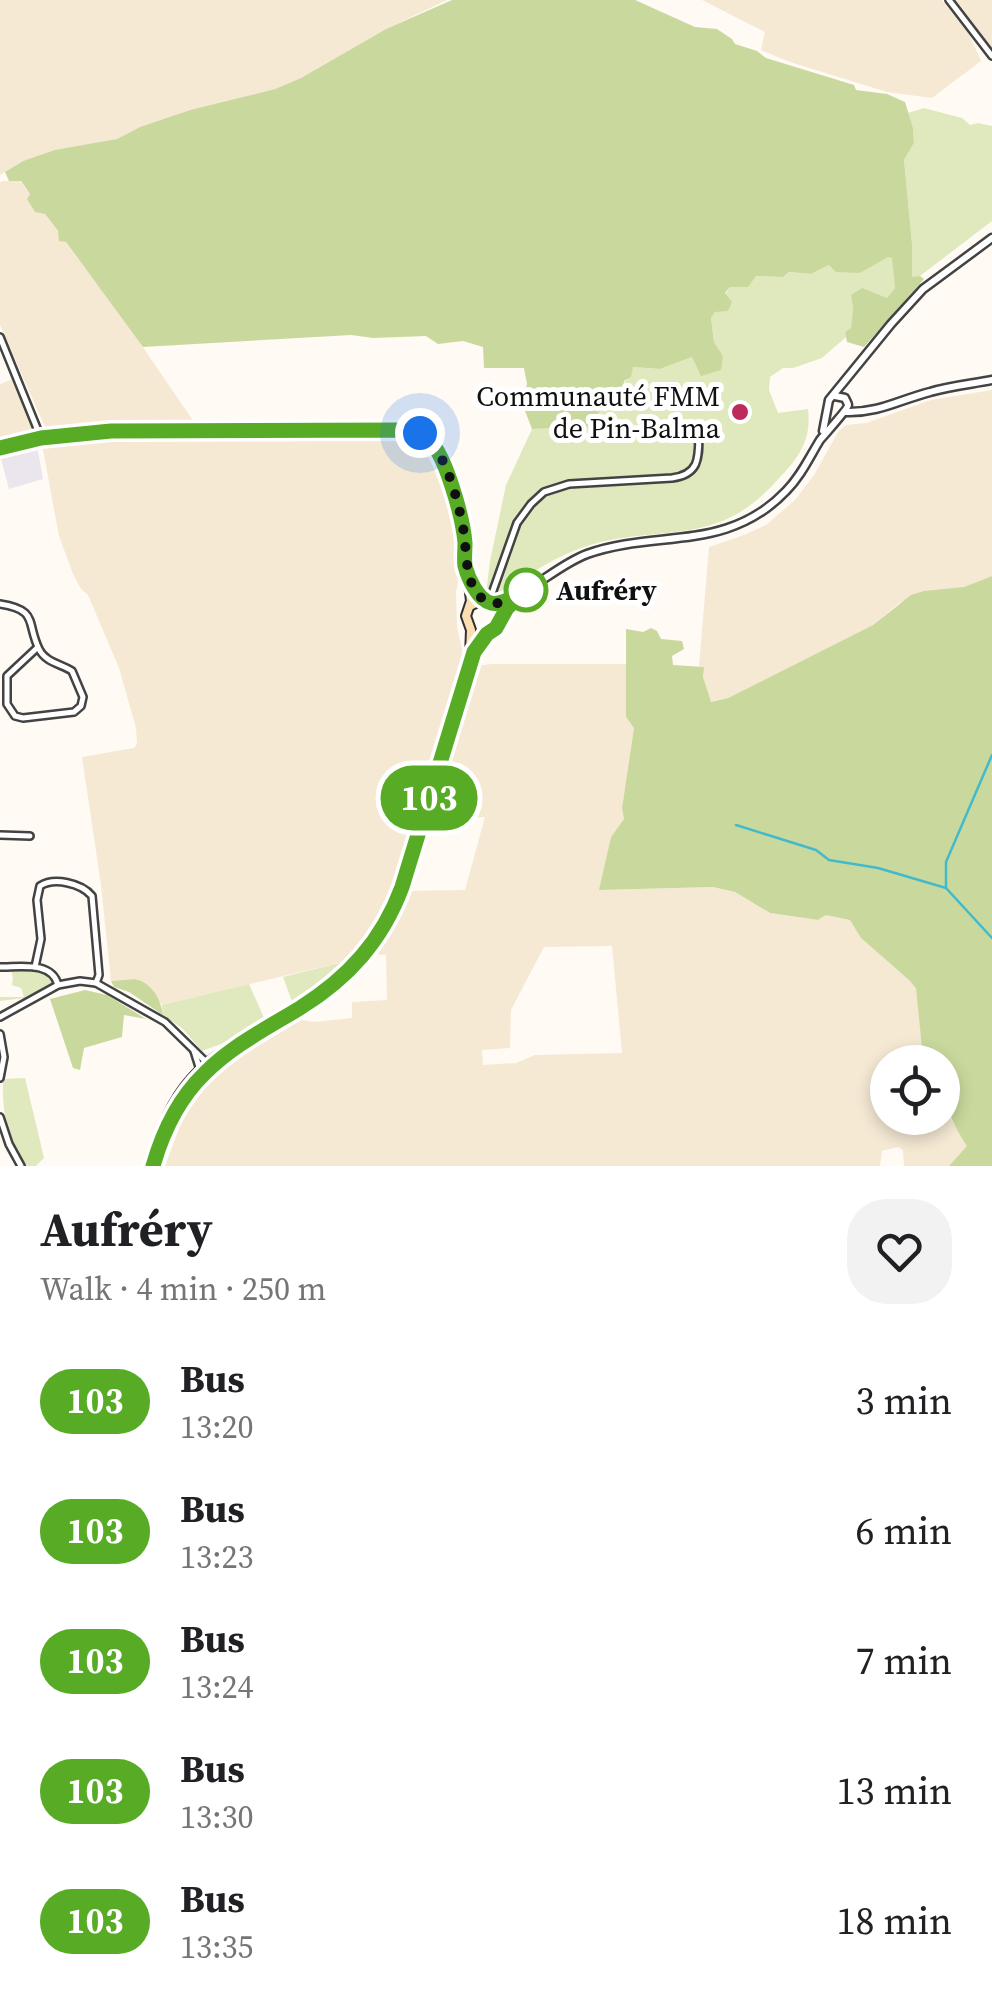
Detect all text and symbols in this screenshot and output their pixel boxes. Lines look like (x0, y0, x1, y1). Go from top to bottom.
place label: Communauté FMM de Pin-Balma (476, 377, 721, 447)
marker: Communauté FMM de Pin-Balma (729, 401, 751, 423)
your location (395, 408, 445, 458)
marker: Aufréry (505, 569, 547, 611)
place label: Aufréry (556, 571, 657, 609)
line badge: 103 (372, 766, 486, 830)
text: 103 (401, 774, 457, 822)
map controls (870, 1045, 960, 1135)
button: locate (870, 1045, 960, 1135)
text: Aufréry (40, 1196, 213, 1262)
button: heart (847, 1199, 952, 1304)
text: Walk · 4 min · 250 m (40, 1267, 326, 1311)
text: Bus (180, 1353, 245, 1405)
text: 3 min (856, 1375, 952, 1427)
text: 103 (67, 1377, 123, 1425)
text: 13:20 (180, 1405, 254, 1449)
text: Bus (180, 1483, 245, 1535)
text: 6 min (856, 1505, 952, 1557)
text: 103 (67, 1507, 123, 1555)
text: 13:23 (180, 1535, 254, 1579)
text: Bus (180, 1613, 245, 1665)
text: 7 min (856, 1635, 952, 1687)
text: 103 (67, 1637, 123, 1685)
text: 13:24 (180, 1665, 254, 1709)
text: Bus (180, 1743, 245, 1795)
text: 13 min (837, 1765, 952, 1817)
text: 103 (67, 1767, 123, 1815)
text: 13:30 (180, 1795, 254, 1839)
text: Bus (180, 1873, 245, 1925)
text: 18 min (837, 1895, 952, 1947)
text: 103 (67, 1897, 123, 1945)
text: 13:35 (180, 1925, 254, 1969)

